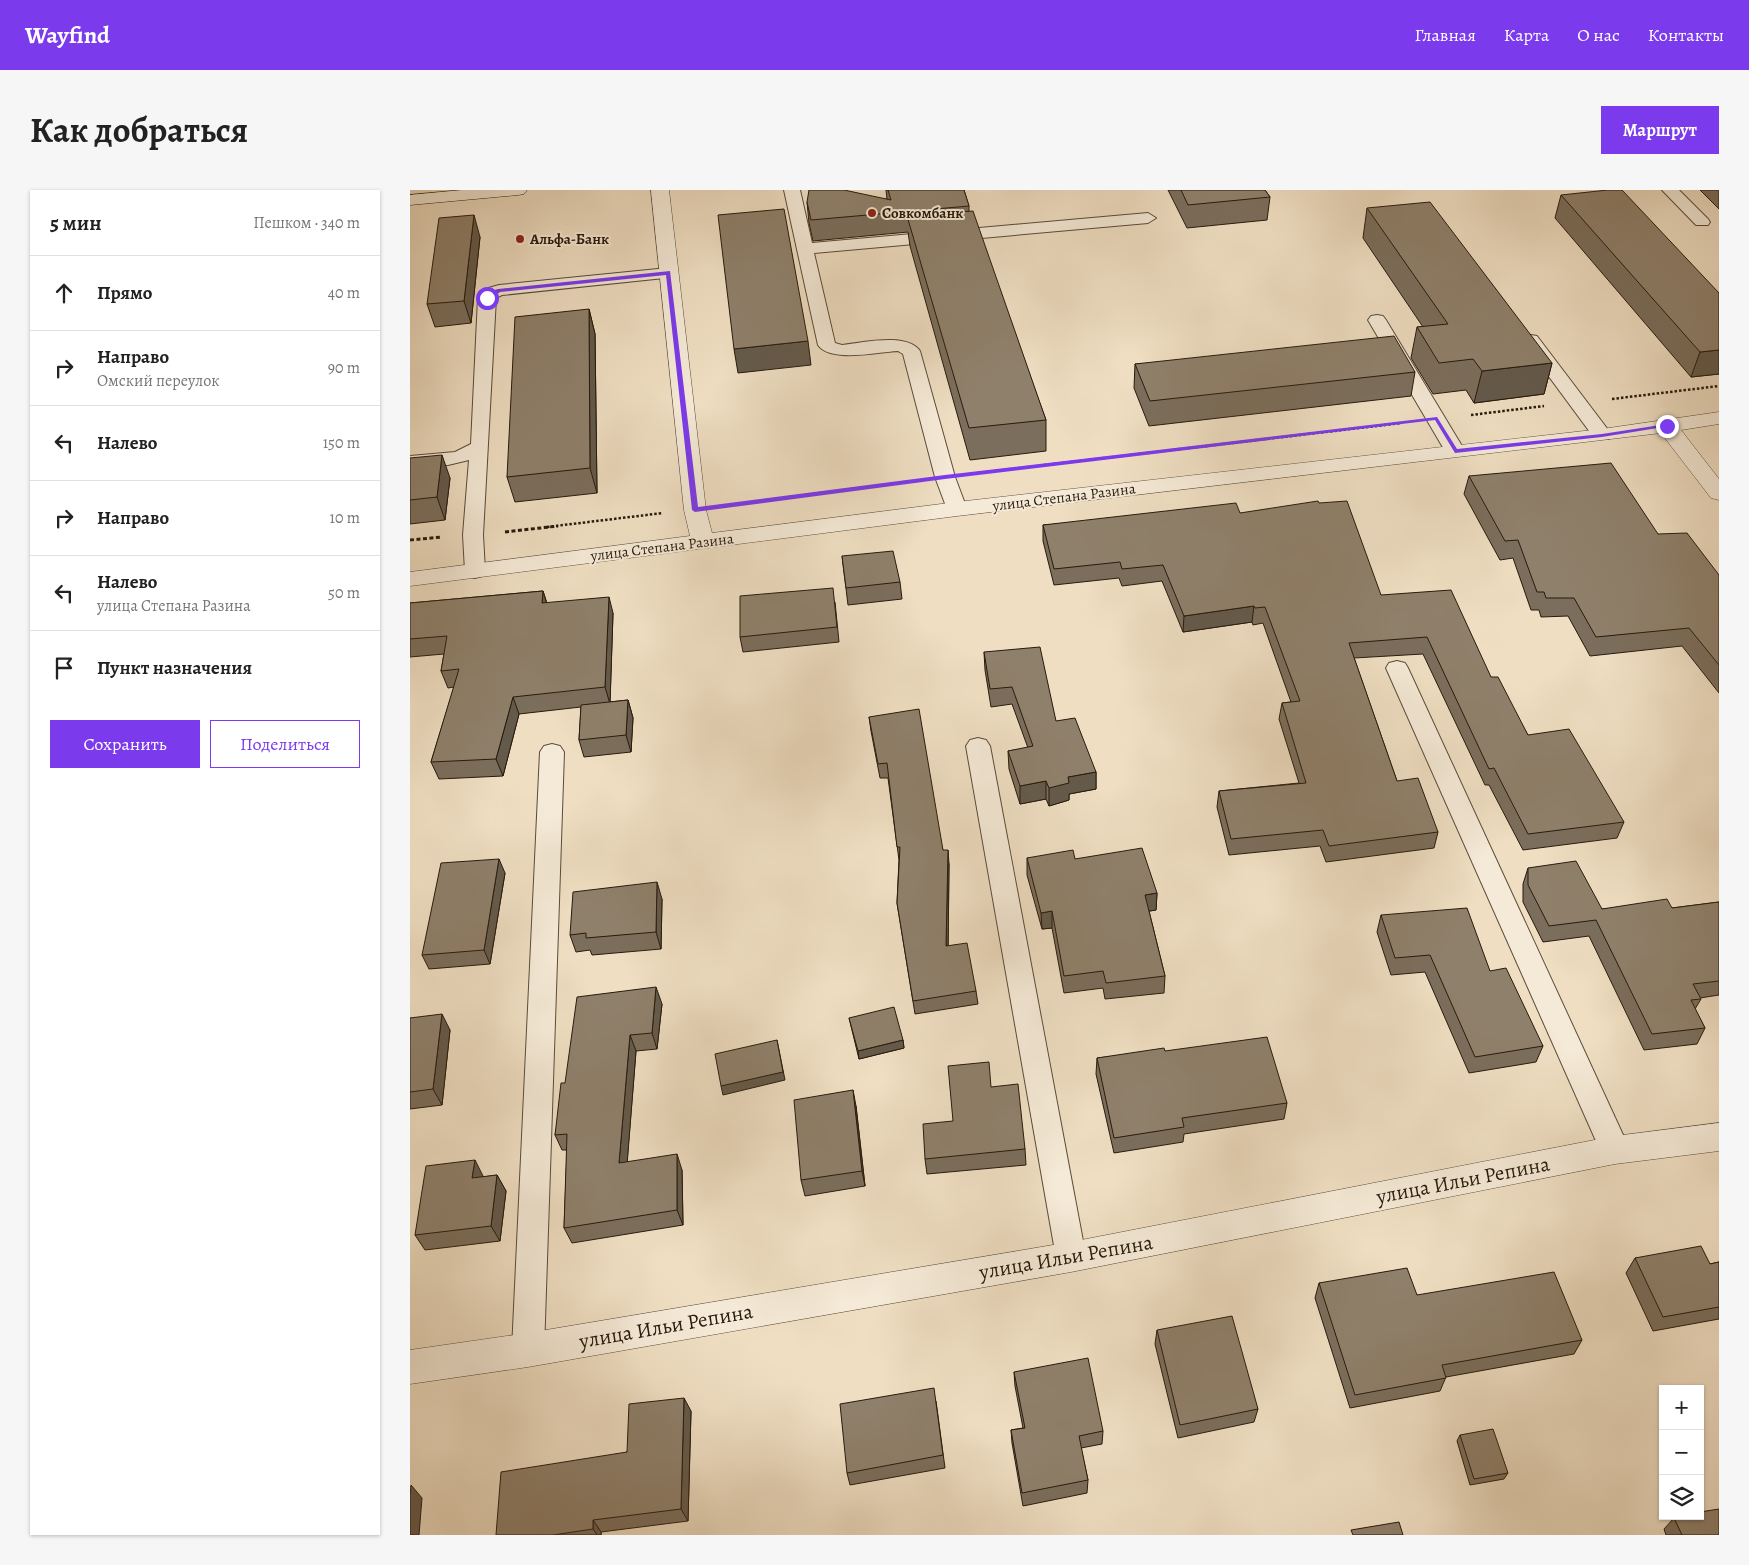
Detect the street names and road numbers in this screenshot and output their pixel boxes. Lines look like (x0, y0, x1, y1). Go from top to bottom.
street label: улица Степана Разина (990, 478, 1137, 516)
street label: улица Степана Разина (588, 528, 735, 566)
street label: улица Ильи Репина (1373, 1149, 1552, 1211)
street label: улица Ильи Репина (976, 1228, 1155, 1286)
street label: улица Ильи Репина (576, 1297, 755, 1355)

